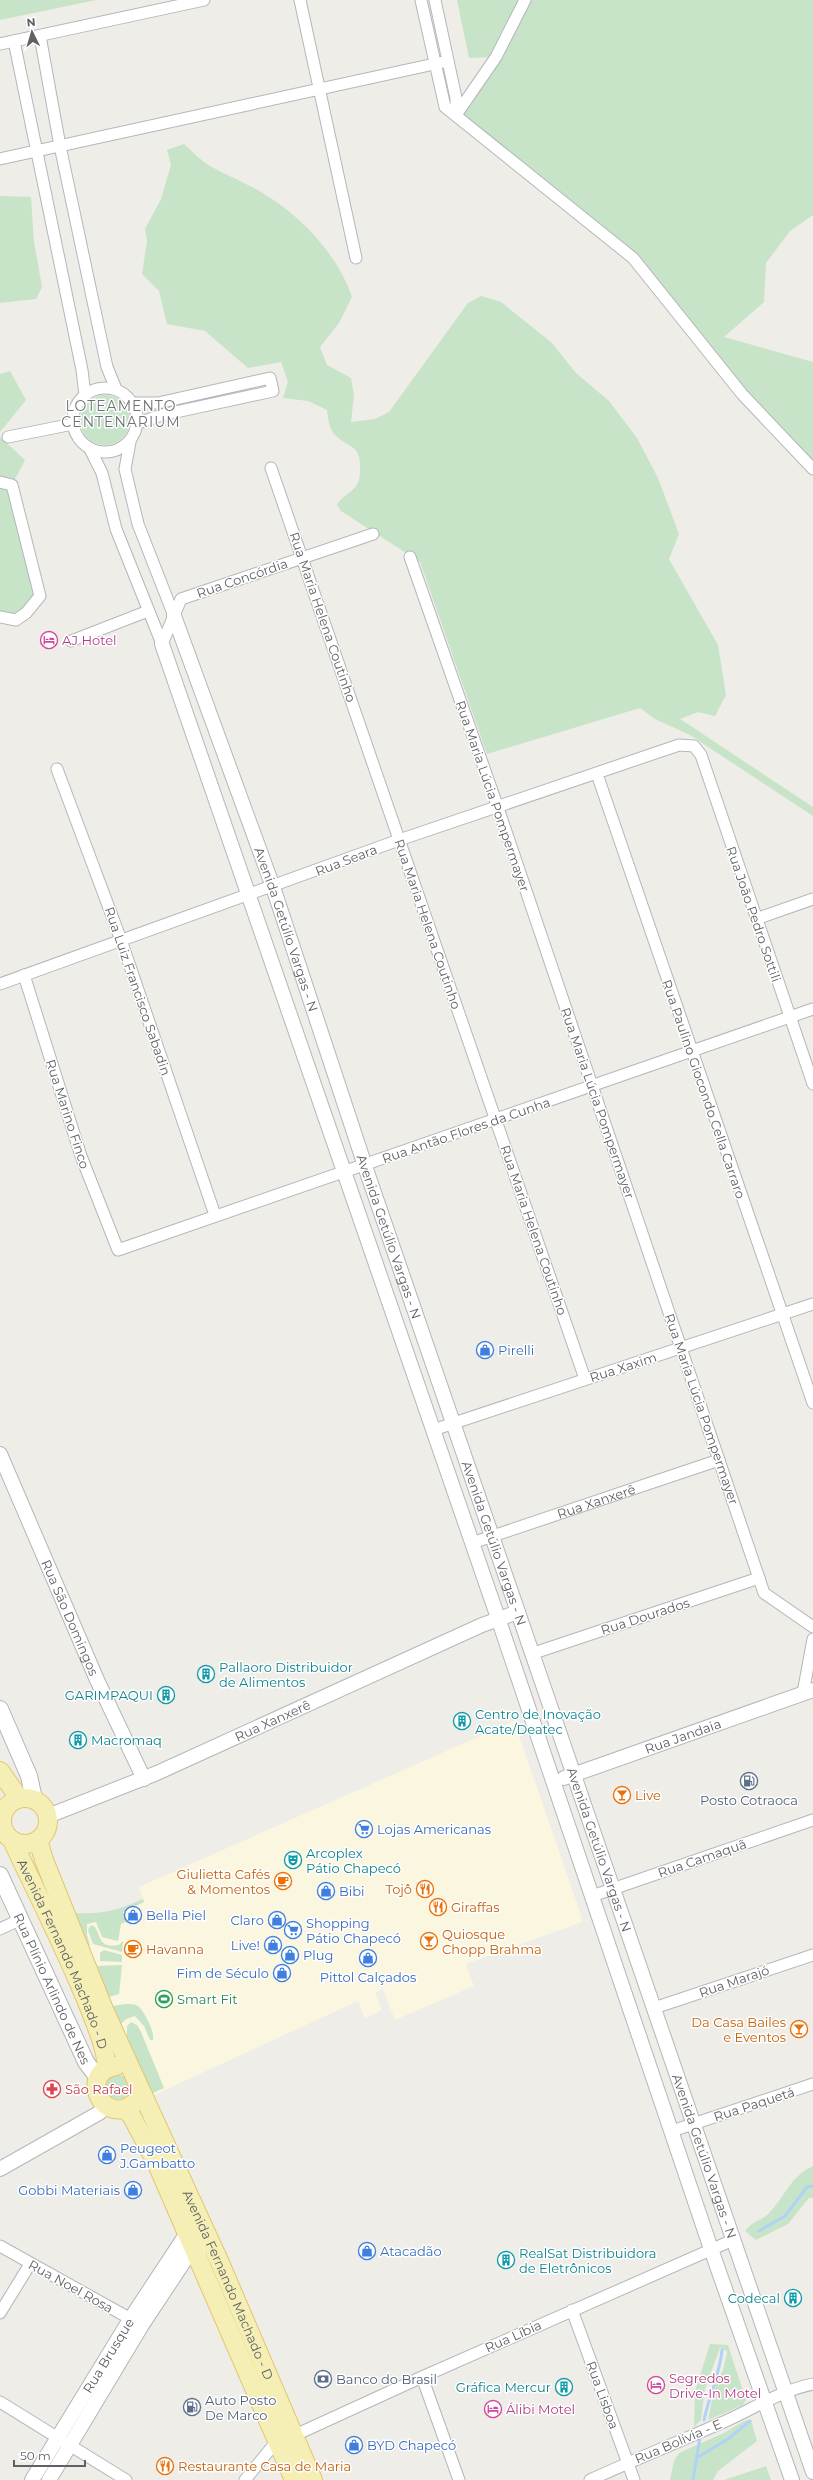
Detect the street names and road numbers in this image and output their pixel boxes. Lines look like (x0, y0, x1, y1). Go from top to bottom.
street label: Rua Maria Helena Coutinho (286, 530, 360, 704)
street label: Rua Concórdia (194, 555, 290, 601)
street label: Rua Maria Lúcia Pompermayer (453, 698, 533, 894)
street label: Rua Maria Helena Coutinho (391, 837, 465, 1011)
street label: Rua Seara (313, 841, 379, 879)
street label: Rua João Pedro Sottili (723, 844, 785, 984)
street label: Avenida Getúlio Vargas - N (251, 845, 322, 1014)
street label: Rua Luiz Francisco Sabadin (102, 905, 174, 1077)
street label: Rua Paulino Giocondo Cella Carraro (659, 977, 749, 1201)
street label: Rua Maria Lúcia Pompermayer (558, 1005, 638, 1201)
street label: Rua Marino Finco (43, 1057, 93, 1171)
street label: Rua Antão Flores da Cunha (380, 1094, 552, 1166)
street label: Rua Maria Helena Coutinho (497, 1143, 571, 1317)
street label: Avenida Getúlio Vargas - N (354, 1152, 425, 1321)
street label: Rua Maria Lúcia Pompermayer (662, 1311, 742, 1507)
street label: Rua Xaxim (588, 1349, 658, 1385)
street label: Avenida Getúlio Vargas - N (459, 1459, 530, 1627)
street label: Rua Xanxerê (555, 1481, 638, 1522)
street label: Rua São Domingos (38, 1557, 102, 1678)
street label: Rua Dourados (599, 1594, 691, 1638)
street label: Rua Xanxerê (232, 1696, 313, 1745)
street label: Rua Jandaia (642, 1715, 723, 1757)
street label: Avenida Getúlio Vargas - N (564, 1765, 635, 1934)
street label: Rua Camaquã (656, 1835, 748, 1881)
street label: Avenida Fernando Machado - D (14, 1856, 111, 2051)
street label: Rua Plínio Arlindo de Nes (10, 1910, 94, 2067)
street label: Rua Marajó (697, 1961, 771, 2001)
street label: Avenida Getúlio Vargas - N (669, 2072, 740, 2240)
street label: Rua Paquetá (712, 2083, 796, 2125)
street label: Avenida Fernando Machado - D (180, 2187, 277, 2382)
street label: Rua Noel Rosa (26, 2256, 116, 2316)
street label: Rua Brusque (79, 2315, 137, 2396)
street label: Rua Líbia (482, 2316, 544, 2356)
street label: Rua Lisboa (583, 2359, 623, 2431)
street label: Rua Bolívia - E (632, 2415, 724, 2467)

